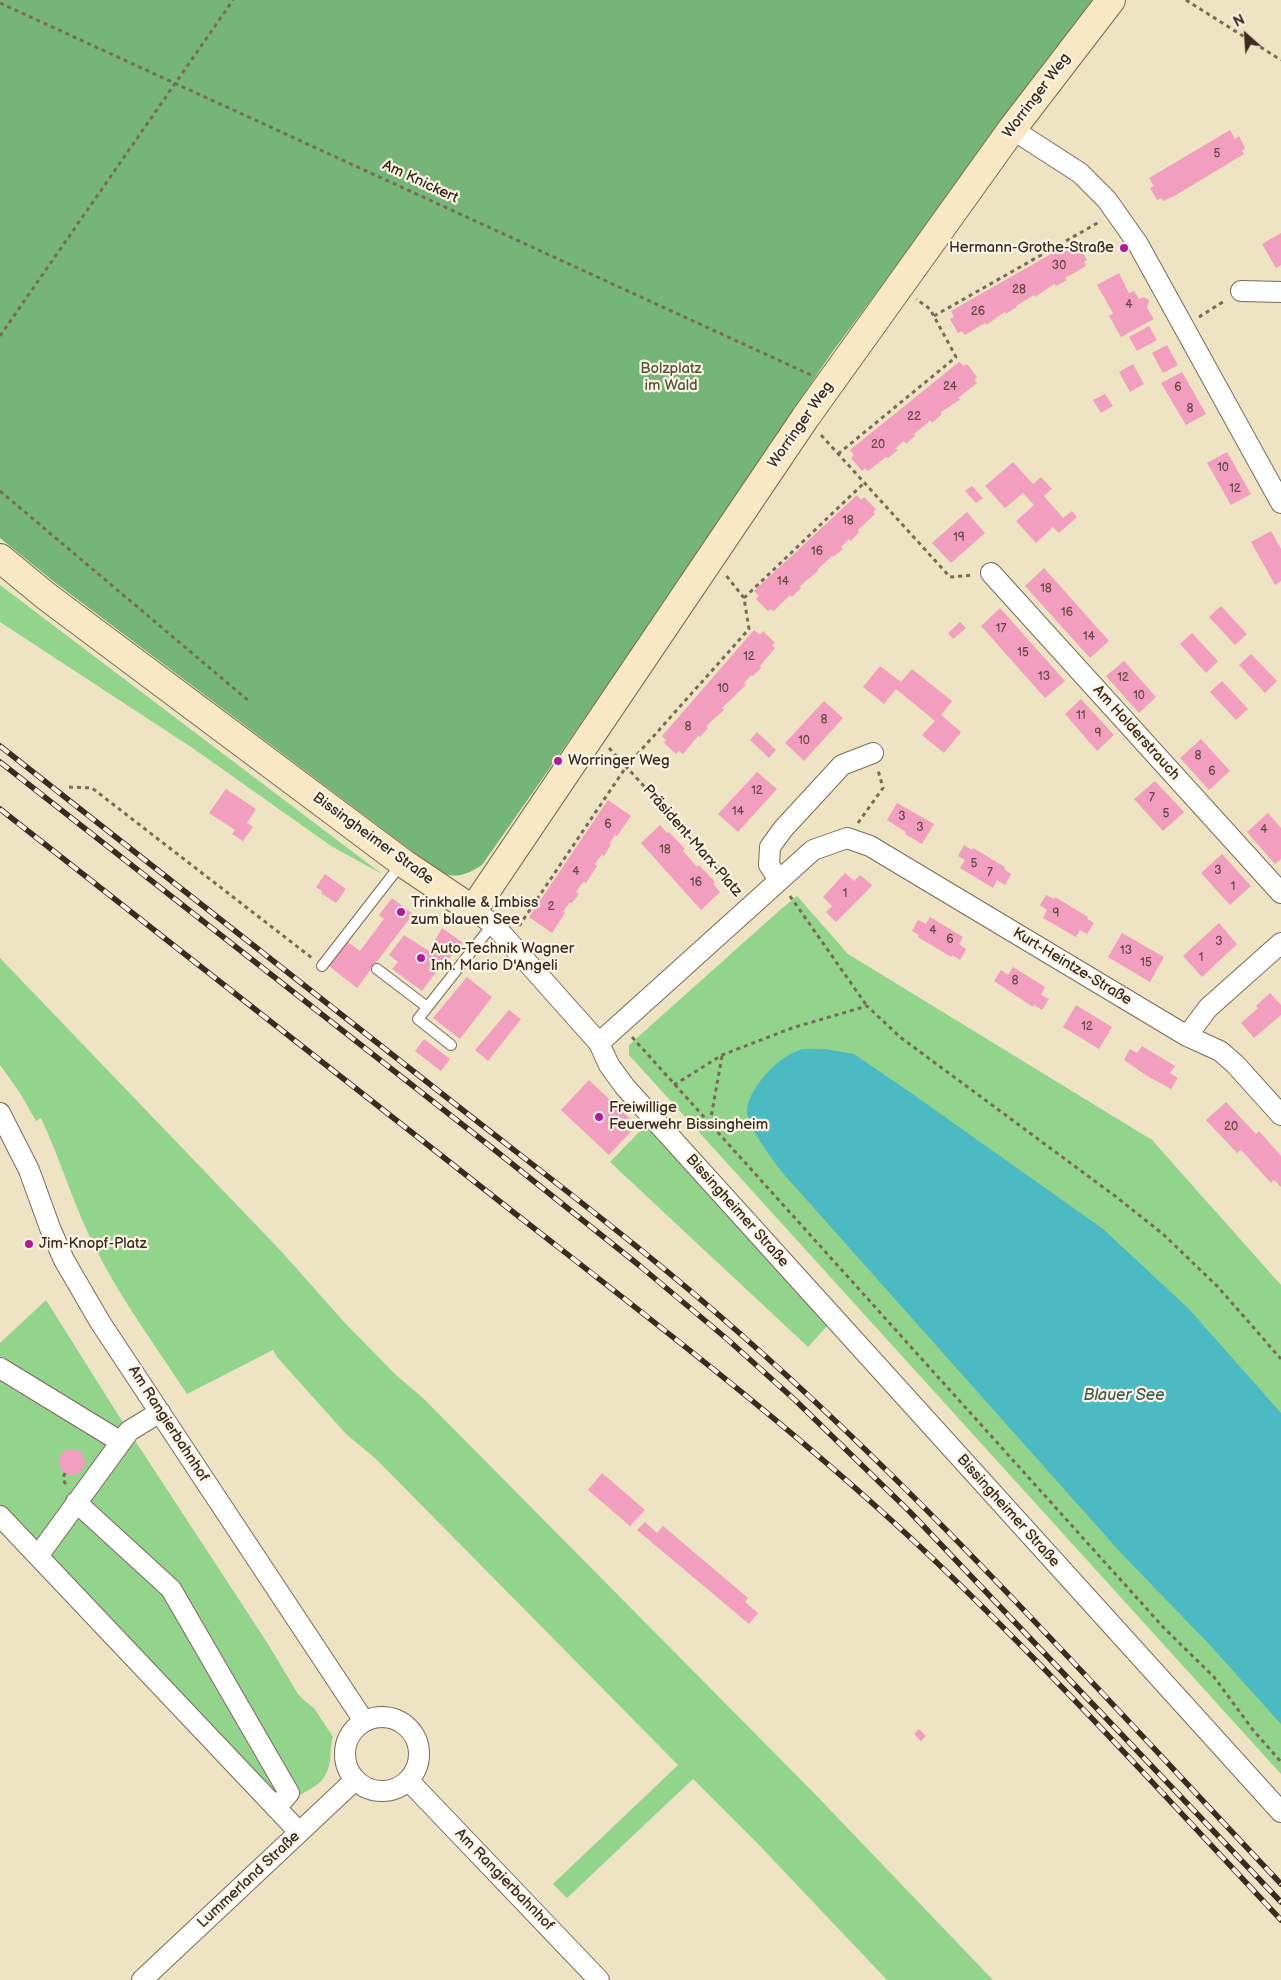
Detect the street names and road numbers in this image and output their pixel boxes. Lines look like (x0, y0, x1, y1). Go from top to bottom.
street label: Worringer Weg (999, 50, 1075, 142)
street label: Am Knickert (379, 157, 461, 207)
street label: Worringer Weg (765, 378, 837, 472)
street label: Am Holderstrauch (1089, 682, 1183, 784)
street label: Präsident-Marx-Platz (639, 781, 745, 901)
street label: Bissingheimer Straße (309, 789, 437, 889)
street label: Kurt-Heintze-Straße (1009, 924, 1135, 1010)
street label: Bissingheimer Straße (682, 1151, 792, 1271)
street label: Am Rangierbahnhof (124, 1363, 212, 1485)
street label: Bissingheimer Straße (953, 1451, 1063, 1571)
street label: Am Rangierbahnhof (451, 1825, 557, 1935)
street label: Lummerland Straße (194, 1828, 304, 1932)

